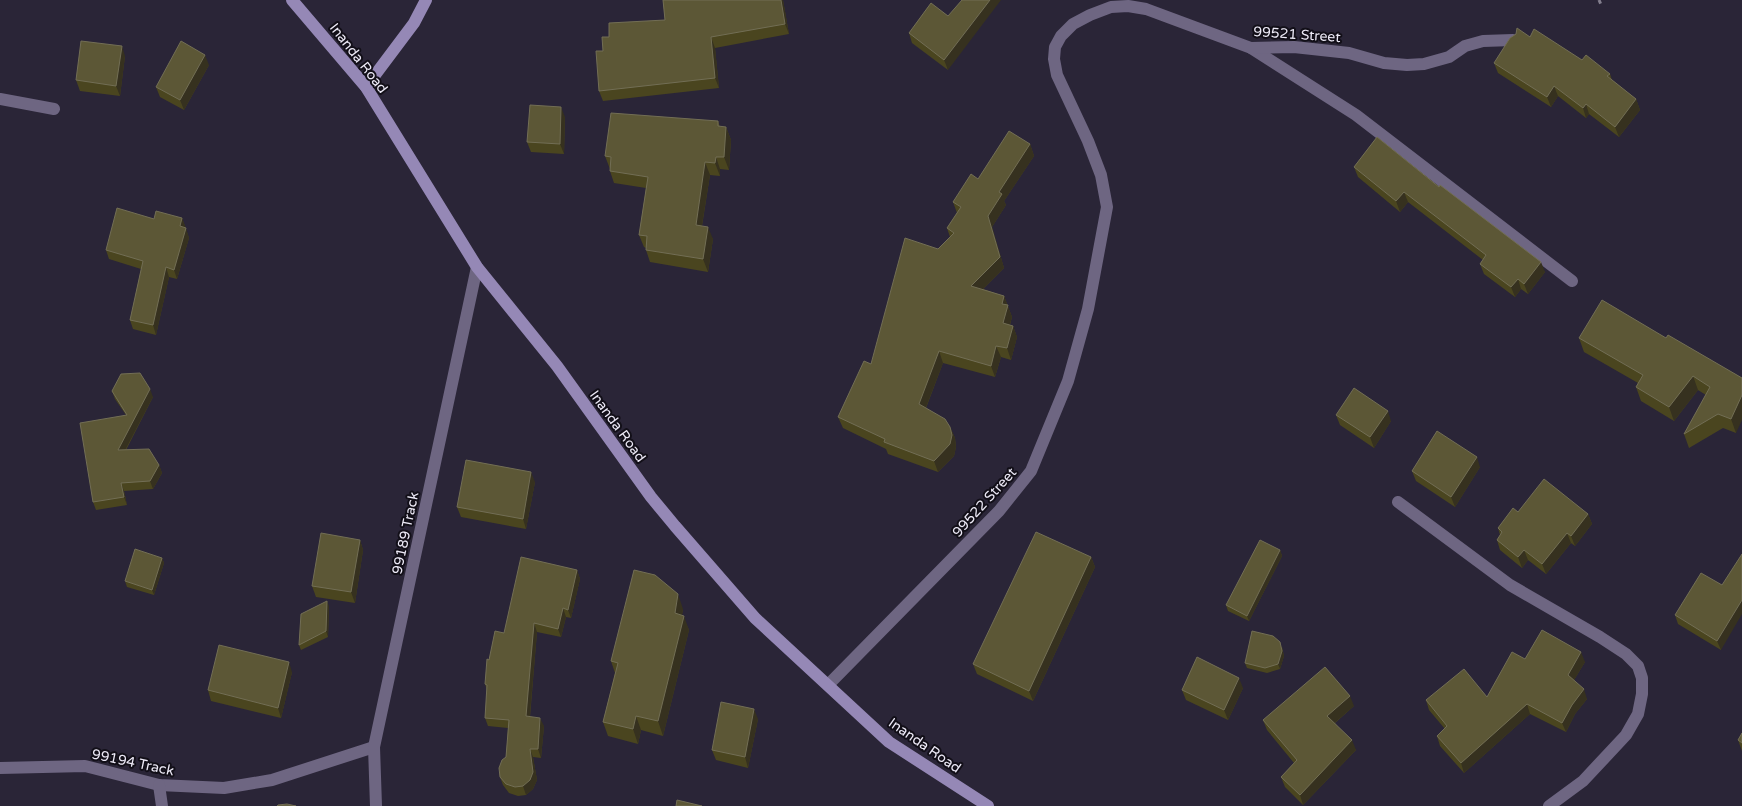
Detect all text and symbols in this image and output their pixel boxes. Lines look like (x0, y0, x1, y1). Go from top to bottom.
street label: Inanda Road (326, 20, 391, 97)
street label: 99521 Street (1253, 23, 1342, 46)
street label: Inanda Road (586, 387, 649, 465)
street label: 99522 Street (949, 464, 1020, 541)
street label: 99189 Track (388, 490, 423, 576)
street label: Inanda Road (885, 714, 964, 777)
street label: 99194 Track (90, 745, 176, 780)

